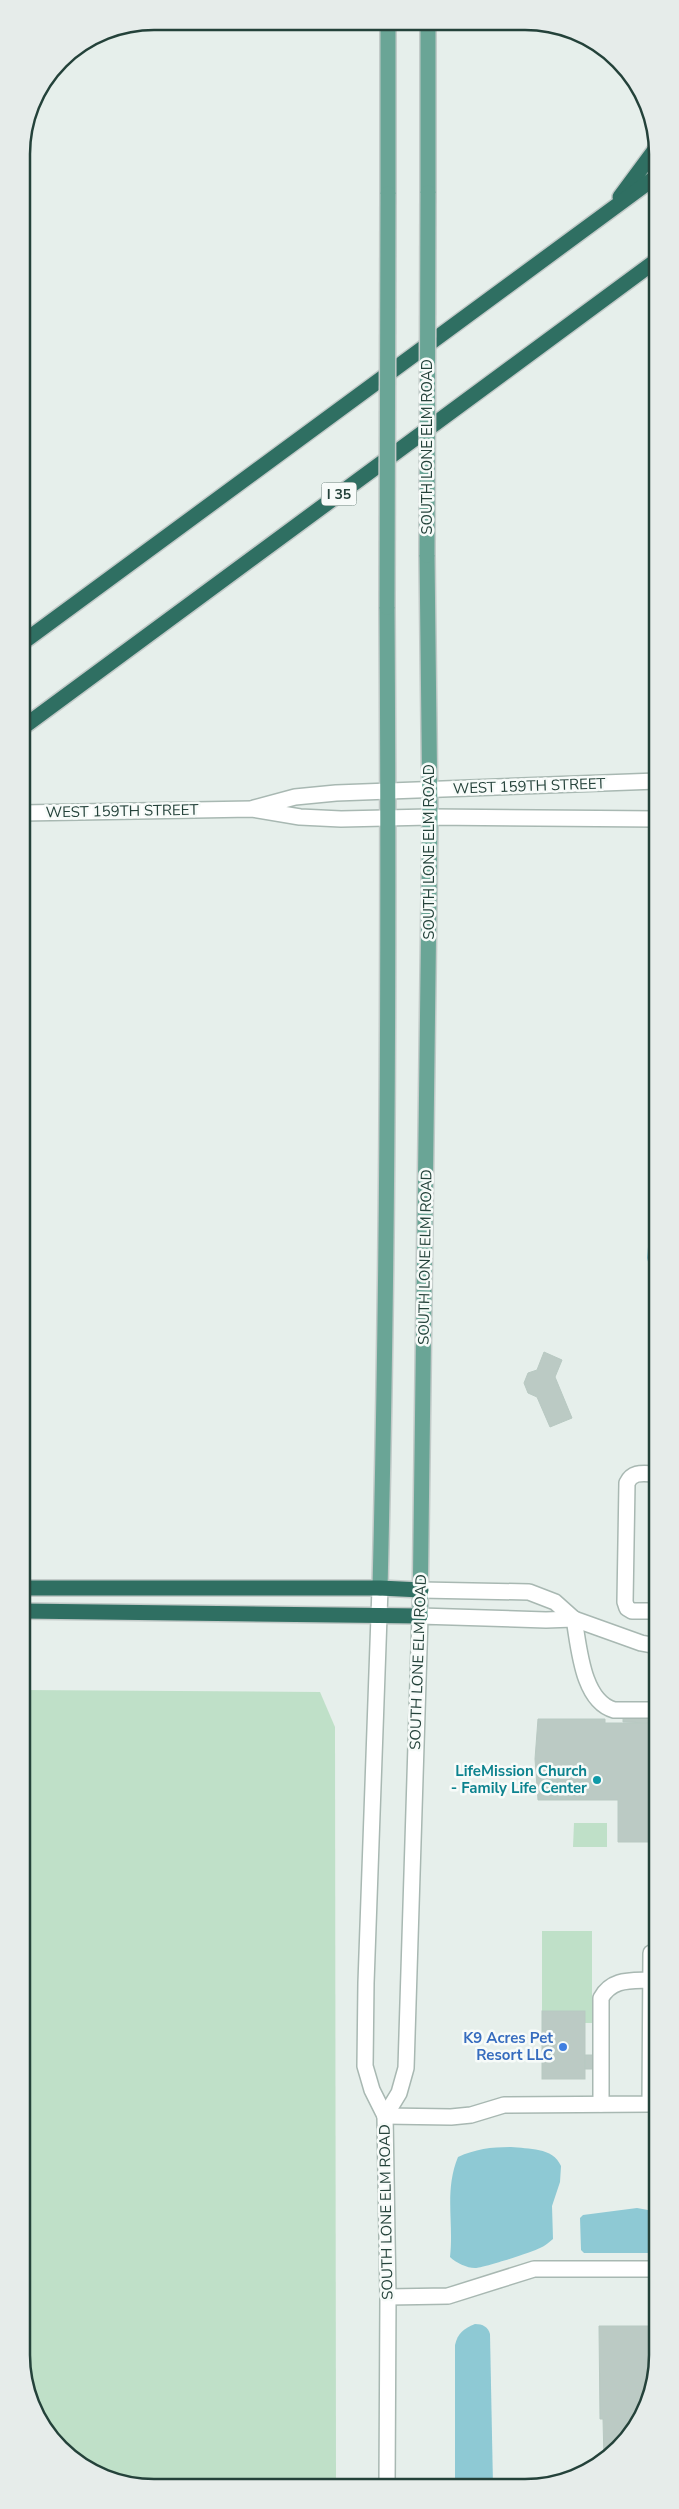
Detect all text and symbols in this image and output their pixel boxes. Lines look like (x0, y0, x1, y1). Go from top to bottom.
street label: SOUTH LONE ELM ROAD (417, 359, 437, 535)
road number: I 35 (322, 482, 356, 506)
street label: SOUTH LONE ELM ROAD (419, 764, 439, 940)
street label: WEST 159TH STREET (452, 773, 606, 799)
street label: WEST 159TH STREET (45, 800, 199, 822)
street label: SOUTH LONE ELM ROAD (413, 1169, 437, 1345)
street label: SOUTH LONE ELM ROAD (405, 1574, 431, 1750)
place label: LifeMission Church - Family Life Center (451, 1761, 587, 1798)
marker: LifeMission Church - Family Life Center (591, 1774, 603, 1786)
place label: K9 Acres Pet Resort LLC (463, 2028, 553, 2065)
marker: K9 Acres Pet Resort LLC (557, 2041, 569, 2053)
street label: SOUTH LONE ELM ROAD (374, 2124, 398, 2300)

